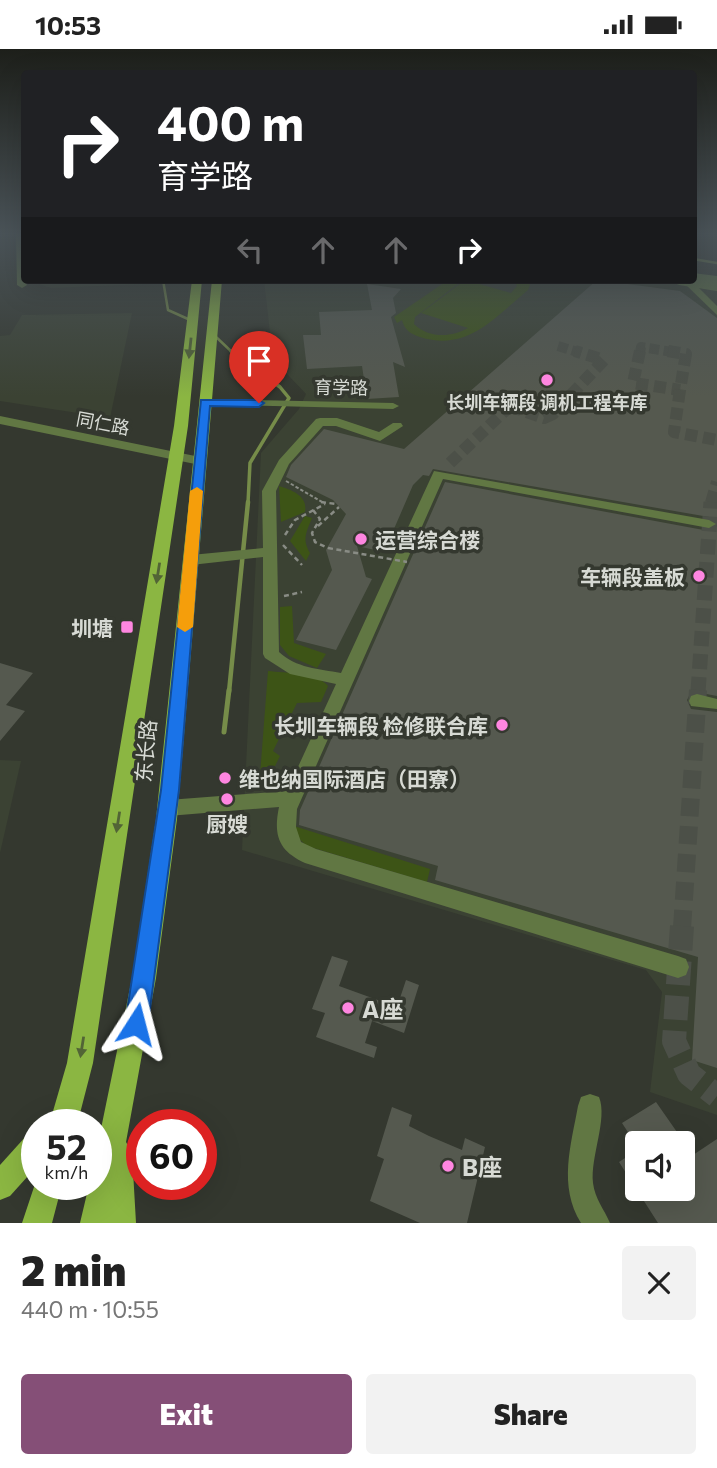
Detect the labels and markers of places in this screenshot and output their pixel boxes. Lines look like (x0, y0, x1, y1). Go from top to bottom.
pin (229, 331, 289, 403)
marker: 长圳车辆段 调机工程车库 (539, 372, 555, 388)
place label: 长圳车辆段 调机工程车库 (446, 391, 648, 413)
place label: 运营综合楼 (375, 527, 480, 552)
marker: 运营综合楼 (353, 531, 369, 547)
place label: 车辆段盖板 (580, 564, 685, 589)
marker: 车辆段盖板 (691, 568, 707, 584)
place label: 圳塘 (71, 615, 113, 640)
marker: 圳塘 (119, 619, 135, 635)
place label: 长圳车辆段 检修联合库 (274, 713, 488, 738)
marker: 长圳车辆段 检修联合库 (494, 717, 510, 733)
place label: 维也纳国际酒店（田寮） (239, 766, 470, 791)
marker: 维也纳国际酒店（田寮） (217, 770, 233, 786)
marker: 厨嫂 (219, 791, 235, 807)
place label: 厨嫂 (206, 811, 248, 836)
place label: A座 (362, 994, 403, 1023)
marker: A座 (340, 1000, 356, 1016)
place label: B座 (462, 1152, 502, 1181)
marker: B座 (440, 1158, 456, 1174)

